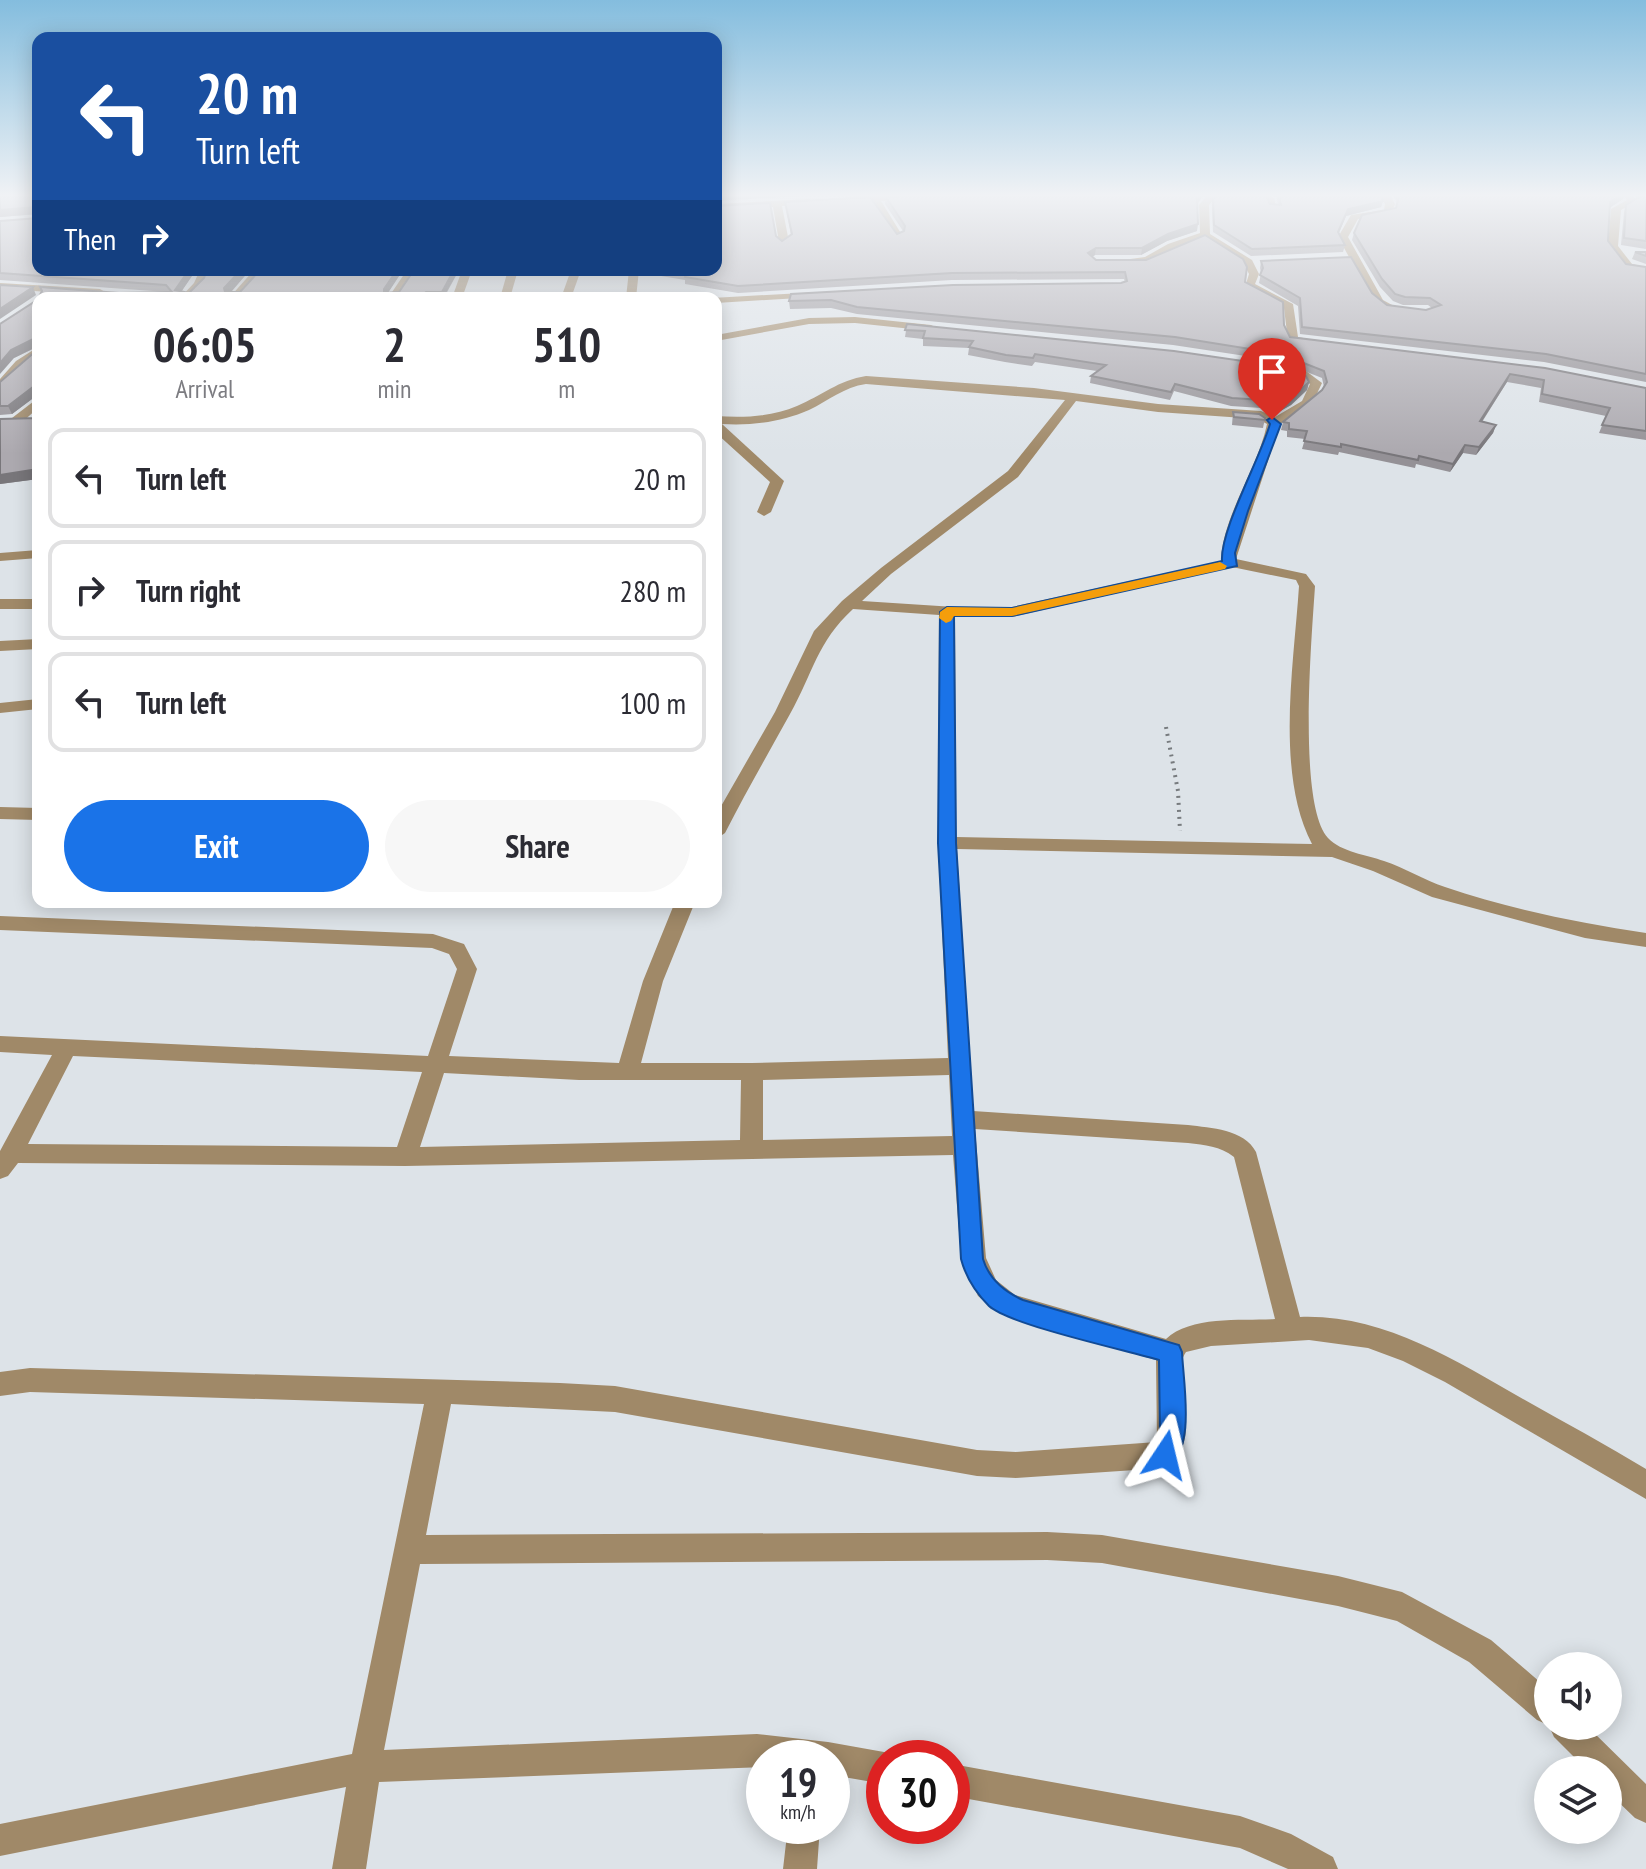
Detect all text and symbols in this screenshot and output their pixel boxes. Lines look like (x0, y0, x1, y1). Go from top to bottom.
text: 20 m (196, 57, 298, 129)
icon: left (64, 64, 168, 168)
text: Turn left (196, 127, 300, 174)
icon: right (132, 216, 176, 260)
text: Then (64, 219, 116, 258)
text: 06:05 (153, 313, 257, 375)
text: 2 (383, 313, 406, 375)
text: 510 (532, 313, 601, 375)
pin (1238, 338, 1306, 420)
icon: arrive (1250, 350, 1294, 394)
text: Arrival (175, 372, 234, 405)
text: min (377, 372, 411, 405)
text: m (558, 372, 575, 405)
icon: left (68, 456, 112, 500)
text: Turn left (136, 459, 226, 498)
text: 20 m (633, 459, 686, 498)
icon: right (68, 568, 112, 612)
text: Turn right (136, 571, 240, 610)
text: 280 m (620, 571, 686, 610)
icon: left (68, 680, 112, 724)
text: Turn left (136, 683, 226, 722)
text: 100 m (620, 683, 686, 722)
button: Exit (64, 800, 369, 892)
button: Share (385, 800, 690, 892)
position arrow (1123, 1413, 1207, 1497)
map controls (1534, 1652, 1622, 1844)
button: sound (1534, 1652, 1622, 1740)
speed limit sign: 30 (866, 1740, 970, 1844)
text: 19 (779, 1756, 817, 1808)
button: layers (1534, 1756, 1622, 1844)
text: km/h (780, 1799, 816, 1825)

